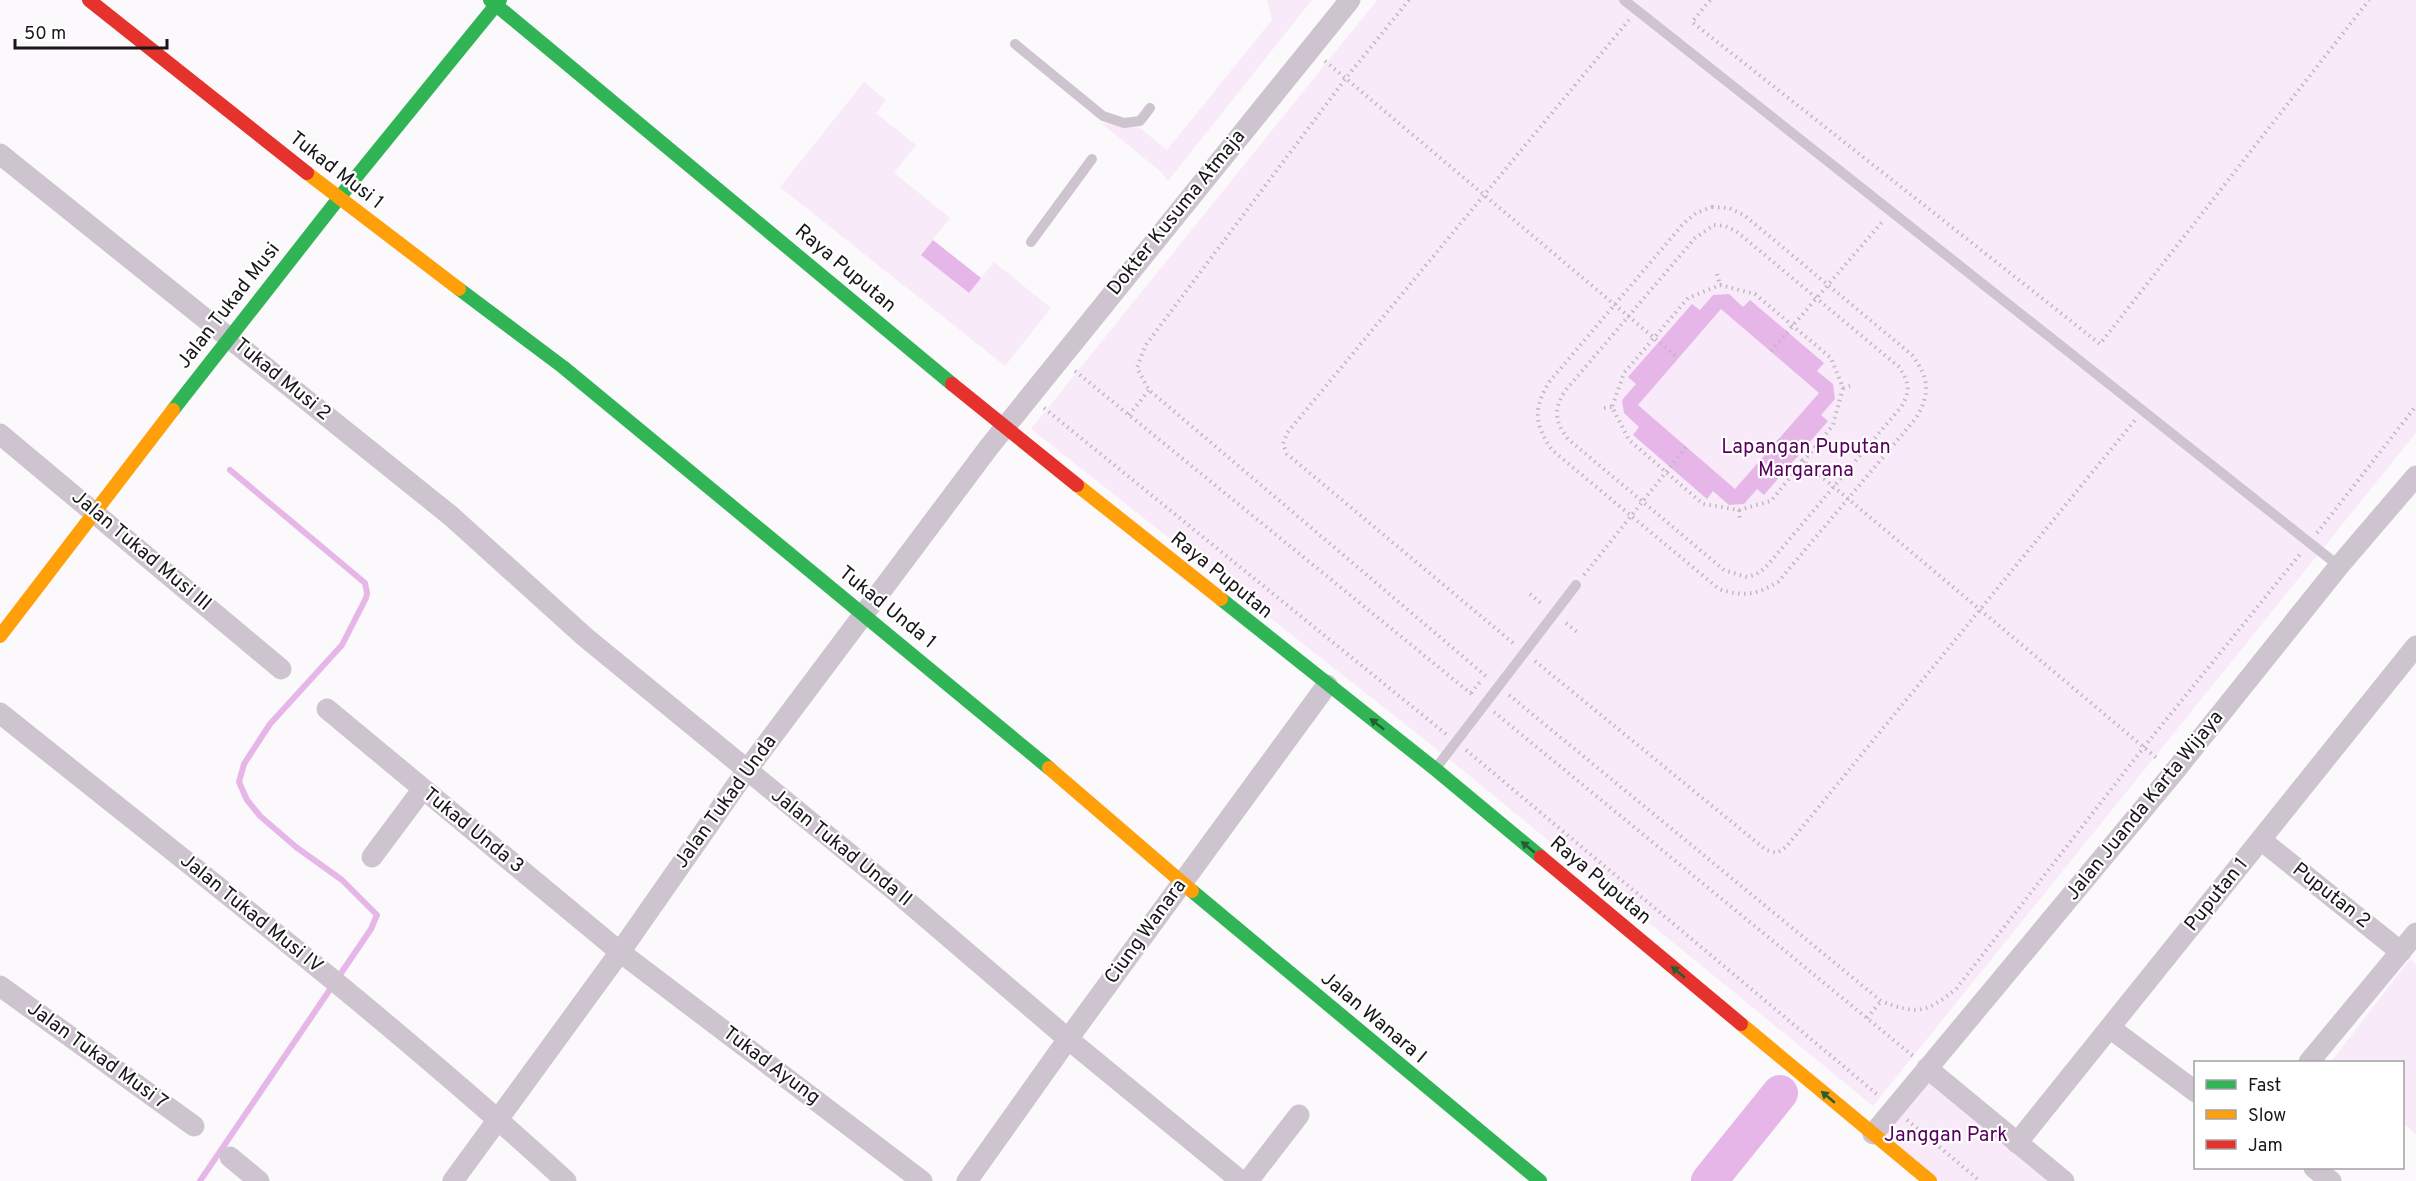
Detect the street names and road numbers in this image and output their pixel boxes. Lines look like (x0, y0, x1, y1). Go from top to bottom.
street label: Dokter Kusuma Atmaja (1102, 125, 1252, 301)
street label: Tukad Musi 1 (283, 126, 389, 216)
street label: Raya Puputan (789, 219, 901, 319)
street label: Jalan Tukad Musi (172, 238, 286, 374)
street label: Tukad Musi 2 (228, 333, 336, 427)
street label: Jalan Tukad Musi III (66, 485, 216, 617)
street label: Raya Puputan (1164, 527, 1278, 625)
street label: Tukad Unda 1 (833, 561, 941, 655)
street label: Jalan Juanda Karta Wijaya (2060, 706, 2230, 906)
street label: Jalan Tukad Unda (669, 730, 783, 874)
street label: Tukad Unda 3 (417, 782, 529, 880)
street label: Jalan Tukad Unda II (765, 783, 917, 913)
street label: Raya Puputan (1544, 831, 1656, 931)
street label: Jalan Tukad Musi IV (174, 848, 328, 980)
street label: Puputan 1 (2179, 853, 2255, 937)
street label: Puputan 2 (2287, 857, 2375, 935)
street label: Ciung Wanara (1099, 874, 1193, 990)
street label: Jalan Wanara I (1315, 966, 1431, 1070)
street label: Jalan Tukad Musi 7 (21, 996, 173, 1116)
street label: Tukad Ayung (717, 1021, 825, 1111)

